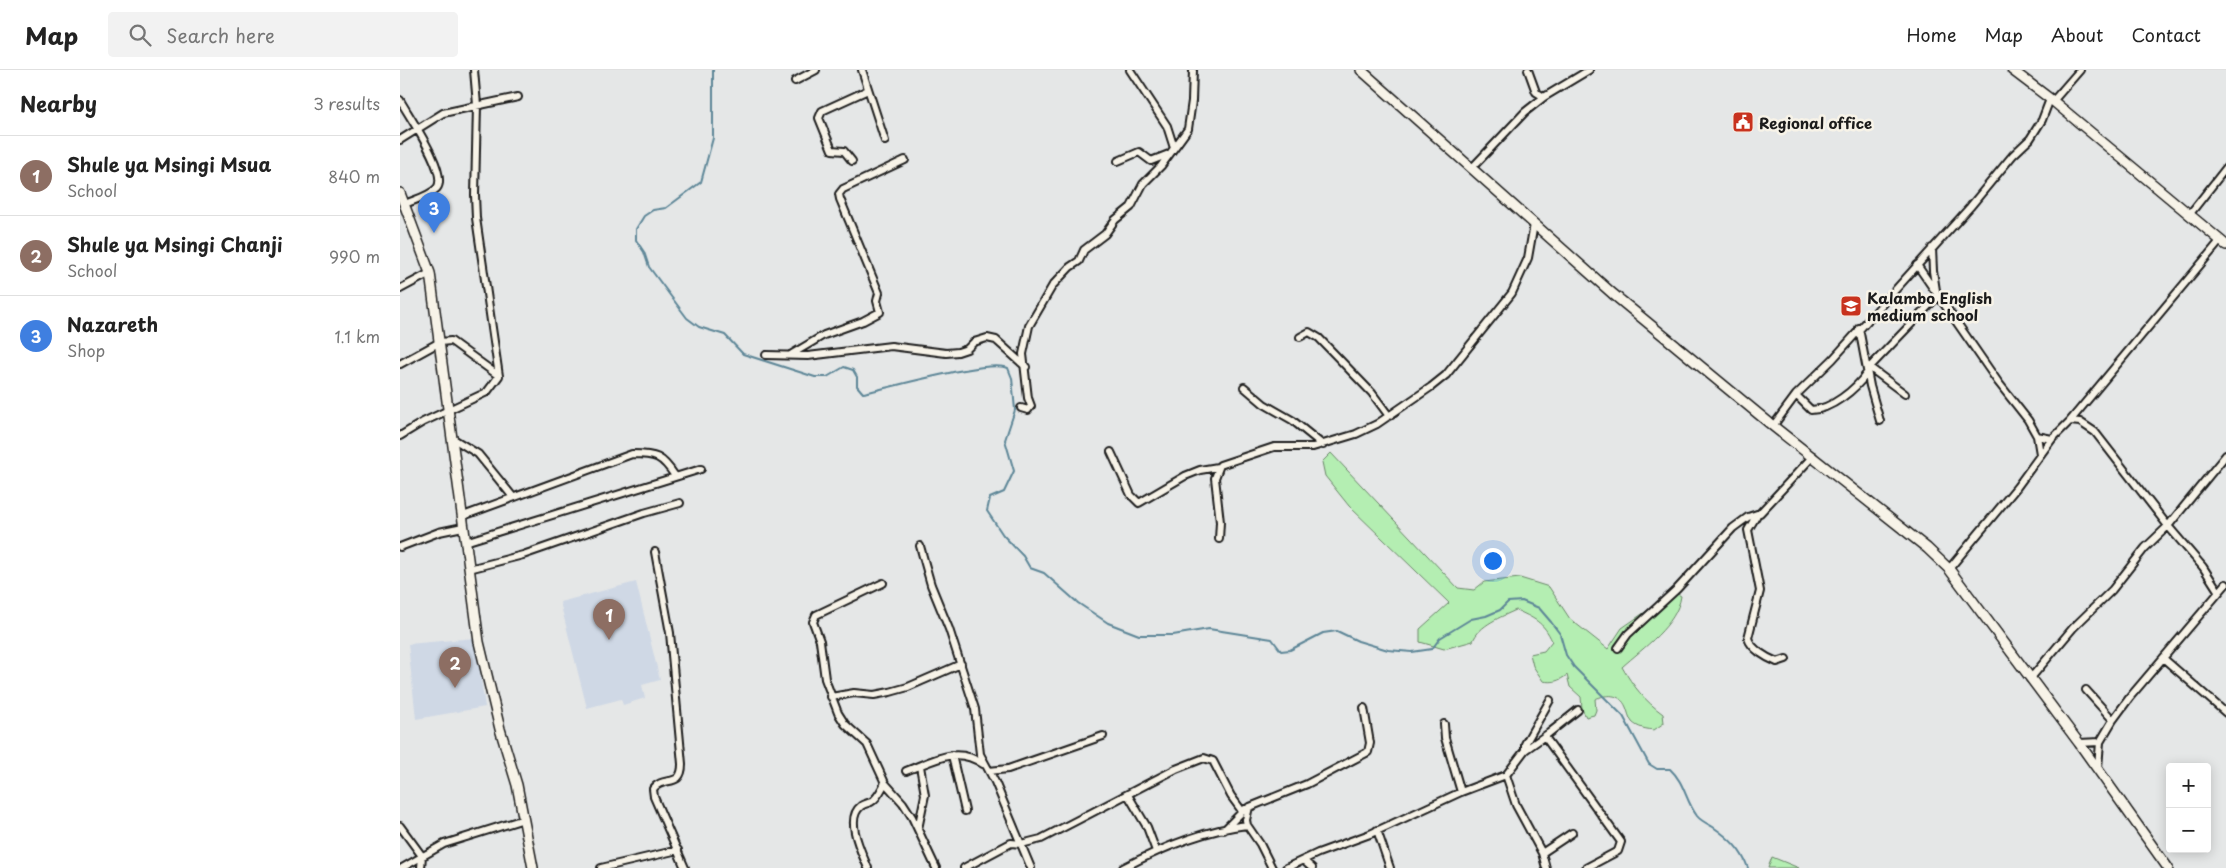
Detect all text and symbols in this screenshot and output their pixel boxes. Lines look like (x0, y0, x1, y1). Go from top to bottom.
search box (108, 12, 458, 57)
text: Map (25, 17, 78, 53)
icon: search (126, 21, 154, 49)
text: Search here (166, 21, 275, 49)
text: Home (1906, 21, 1956, 48)
text: Map (1984, 21, 2023, 48)
text: About (2051, 21, 2103, 48)
text: Contact (2131, 21, 2201, 48)
text: Nearby (20, 87, 97, 119)
text: 3 results (313, 91, 380, 115)
public building icon: Regional office (1731, 110, 1755, 134)
place label: Regional office (1759, 111, 1872, 134)
text: Shule ya Msingi Msua (67, 150, 271, 178)
text: 1 (32, 164, 40, 188)
text: 840 m (328, 164, 380, 188)
text: School (67, 178, 117, 202)
pin: 3 (418, 192, 450, 233)
text: Shule ya Msingi Chanji (67, 230, 282, 258)
text: 2 (30, 244, 42, 268)
text: 990 m (329, 244, 380, 268)
text: School (67, 258, 117, 282)
place label: Kalambo English medium school (1867, 286, 1992, 326)
school or university icon: Kalambo English medium school (1839, 294, 1863, 318)
text: Nazareth (67, 310, 158, 338)
text: 3 (31, 324, 41, 348)
text: 1.1 km (334, 324, 380, 348)
text: Shop (67, 338, 105, 362)
your location (1480, 548, 1506, 574)
pin: 1 (593, 599, 625, 640)
pin: 2 (439, 647, 471, 688)
map controls (2166, 763, 2211, 853)
button: + (2166, 763, 2211, 808)
button: − (2166, 808, 2211, 853)

